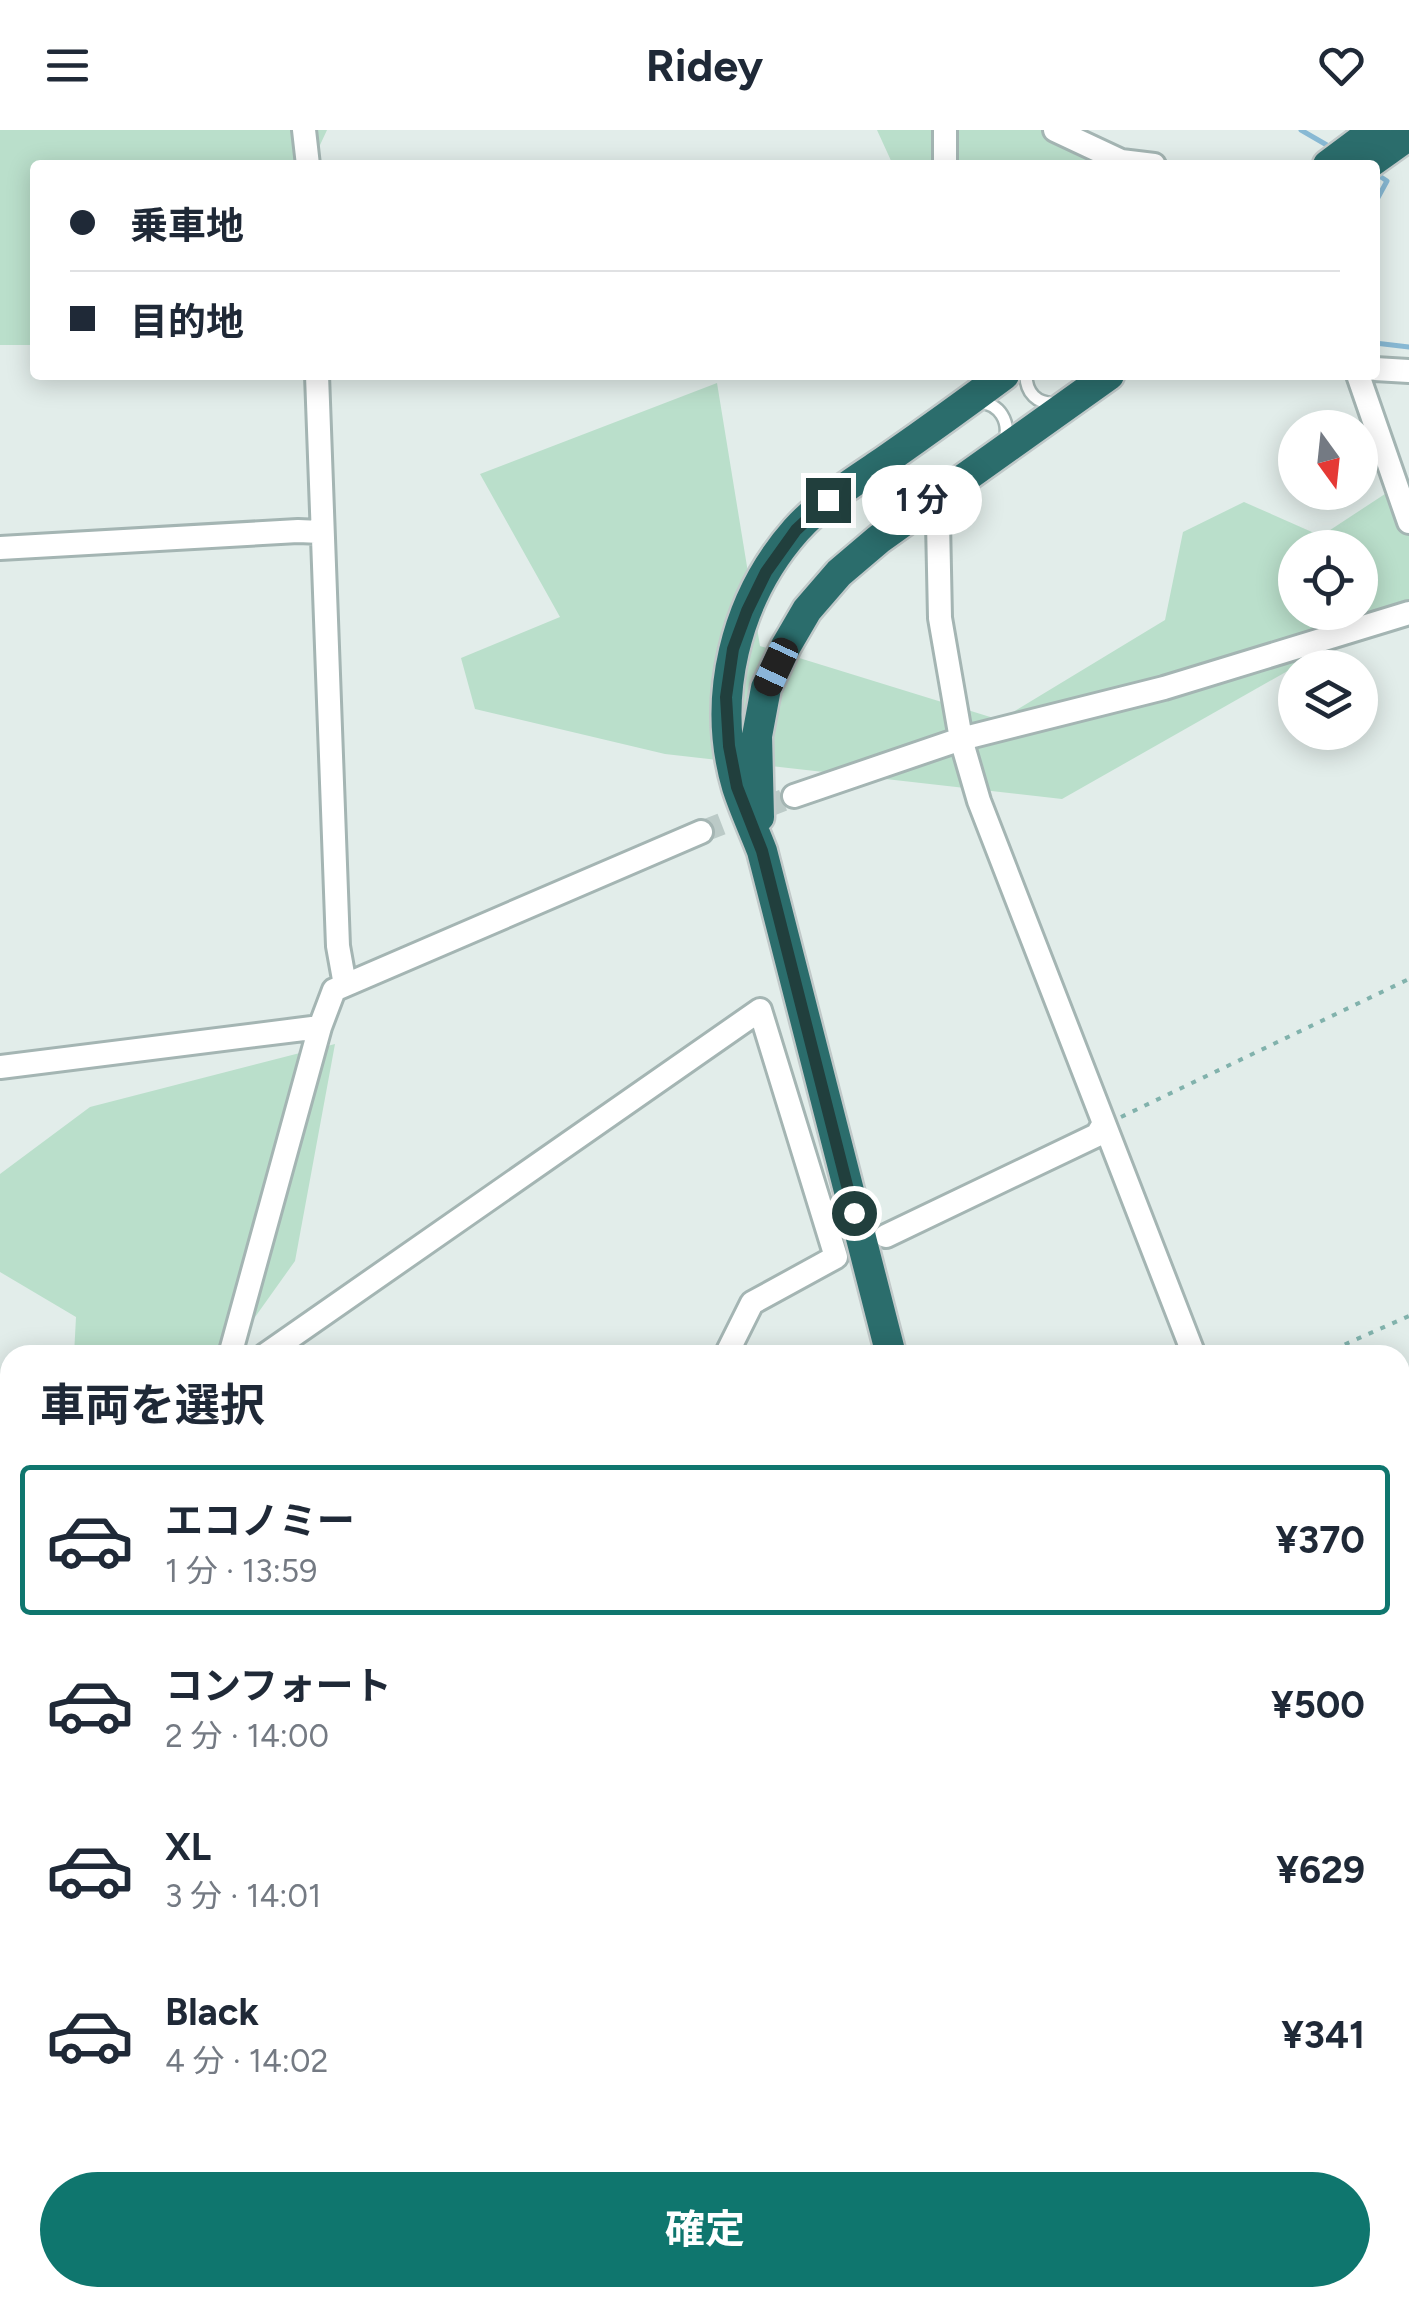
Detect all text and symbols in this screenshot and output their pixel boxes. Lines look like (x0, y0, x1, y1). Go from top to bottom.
icon: menu (40, 38, 95, 93)
text: Ridey (646, 38, 763, 92)
icon: heart (1314, 38, 1369, 93)
text: 乗車地 (130, 203, 244, 249)
text: 目的地 (130, 299, 244, 345)
north arrow (1278, 410, 1378, 510)
map controls (1278, 410, 1378, 750)
callout: 1 分 (863, 465, 983, 535)
route end (806, 478, 851, 523)
text: 1 分 (895, 481, 949, 519)
button: locate (1278, 530, 1378, 630)
car (750, 633, 802, 701)
button: layers (1278, 650, 1378, 750)
route start (832, 1191, 877, 1236)
text: 車両を選択 (40, 1378, 265, 1432)
icon: car (45, 1495, 135, 1585)
text: エコノミー (165, 1498, 355, 1544)
text: ¥370 (1275, 1517, 1365, 1563)
text: 1 分 · 13:59 (165, 1552, 317, 1590)
icon: car (45, 1660, 135, 1750)
text: コンフォート (165, 1663, 392, 1709)
text: ¥500 (1271, 1682, 1365, 1728)
text: 2 分 · 14:00 (165, 1717, 329, 1755)
text: XL (165, 1824, 211, 1870)
icon: car (45, 1825, 135, 1915)
text: ¥629 (1276, 1847, 1365, 1893)
text: 3 分 · 14:01 (165, 1877, 321, 1915)
text: Black (165, 1989, 259, 2035)
icon: car (45, 1990, 135, 2080)
text: ¥341 (1281, 2012, 1365, 2058)
text: 4 分 · 14:02 (165, 2042, 328, 2080)
button: 確定 (40, 2172, 1370, 2287)

